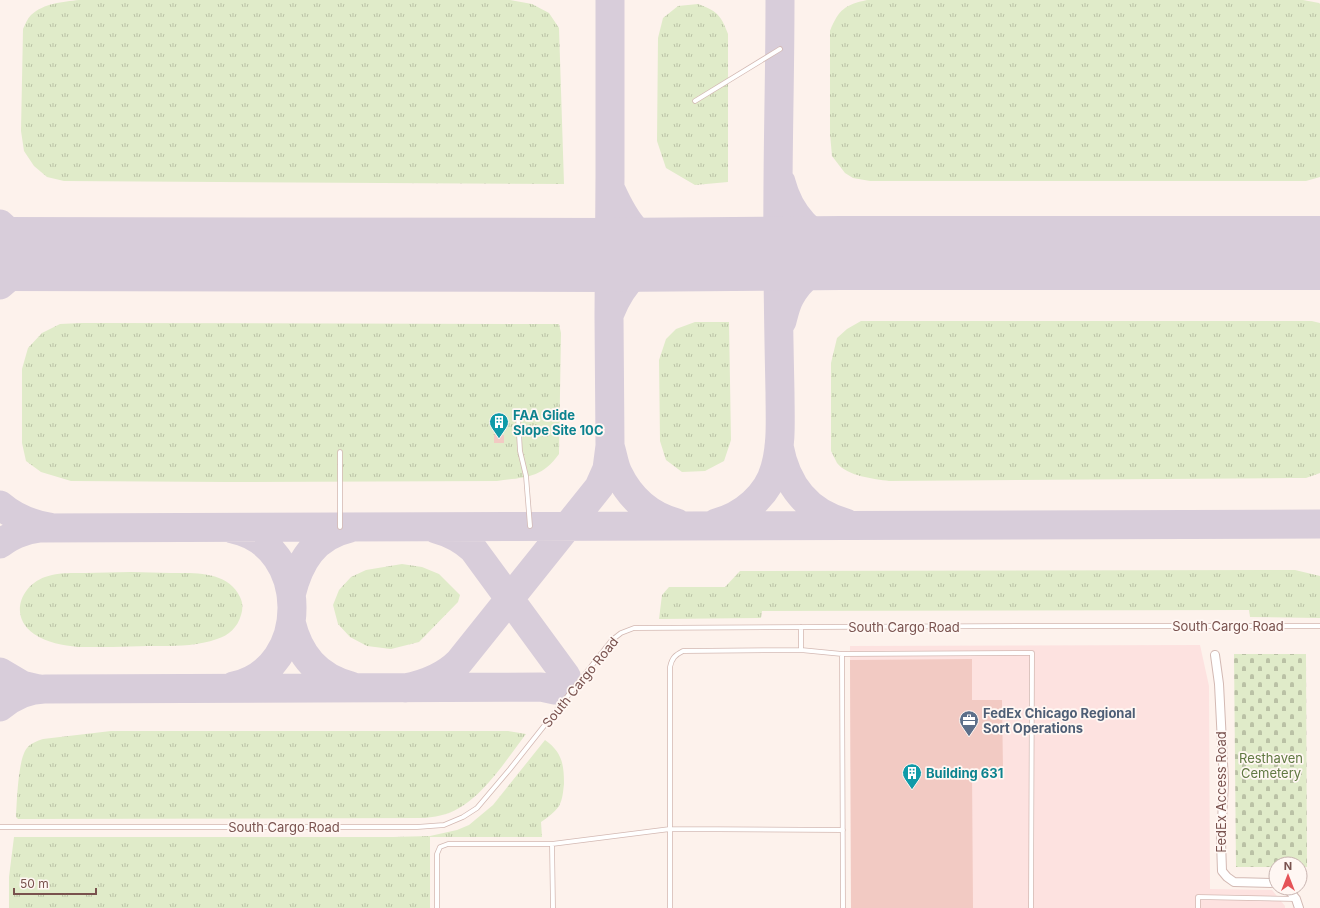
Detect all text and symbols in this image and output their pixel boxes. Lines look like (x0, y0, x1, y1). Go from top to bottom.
place label: FAA Glide Slope Site 10C (513, 407, 604, 438)
building icon: FAA Glide Slope Site 10C (488, 411, 510, 439)
street label: South Cargo Road (1172, 618, 1284, 634)
street label: South Cargo Road (848, 619, 960, 635)
street label: South Cargo Road (539, 634, 621, 730)
place label: FedEx Chicago Regional Sort Operations (983, 705, 1136, 736)
office icon: FedEx Chicago Regional Sort Operations (958, 709, 980, 737)
street label: FedEx Access Road (1213, 731, 1229, 853)
park label: Resthaven Cemetery (1239, 750, 1303, 781)
building icon: Building 631 (901, 762, 923, 790)
place label: Building 631 (926, 765, 1003, 781)
street label: South Cargo Road (228, 819, 340, 835)
north arrow (1268, 856, 1308, 896)
text: N (1284, 859, 1292, 873)
scale bar (14, 870, 96, 896)
text: 50 m (20, 876, 49, 891)

